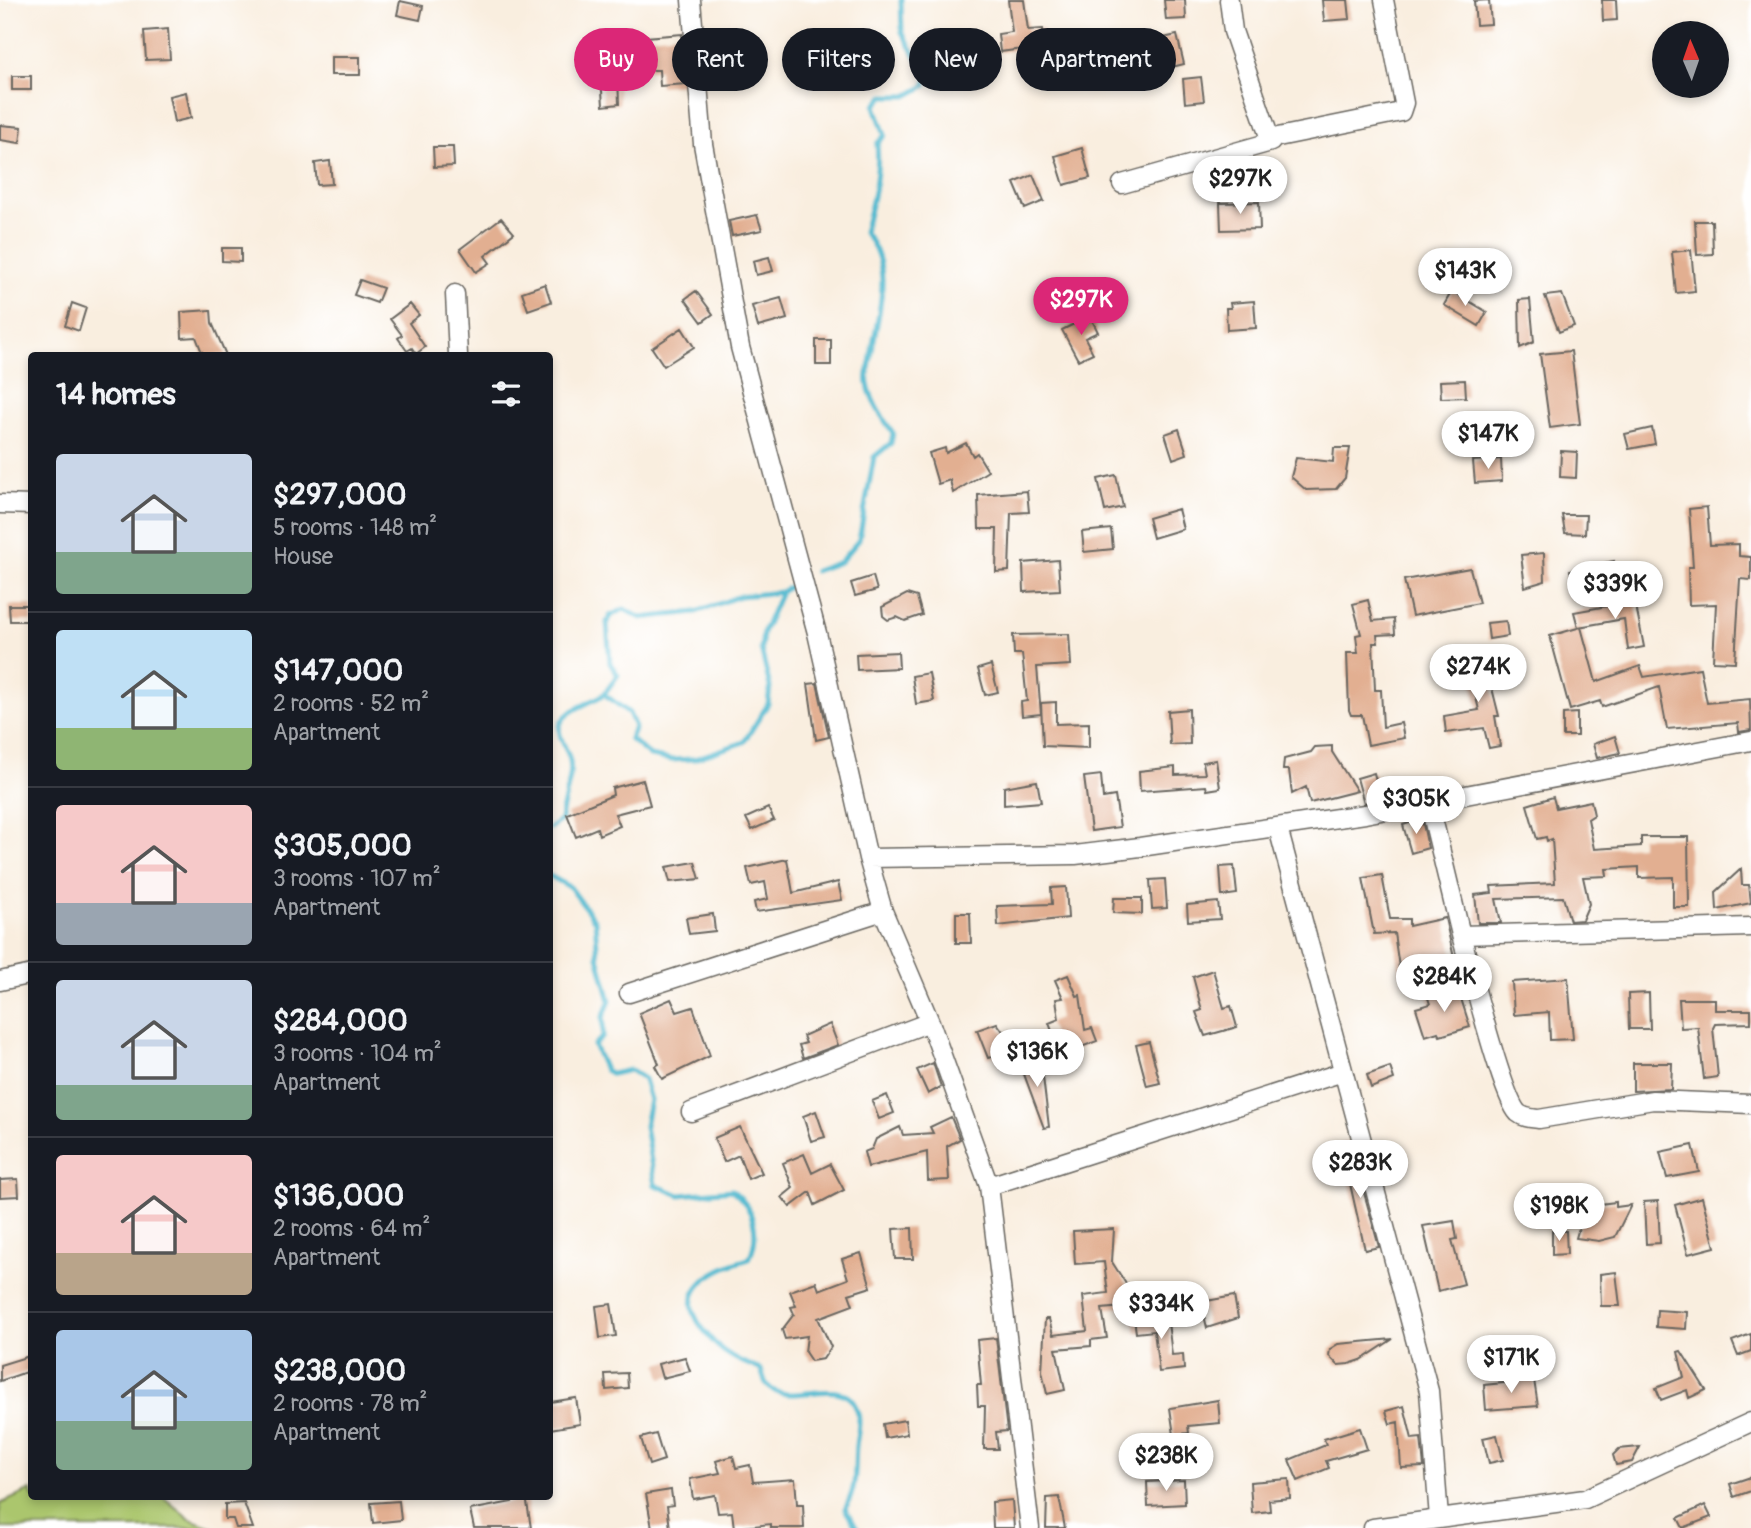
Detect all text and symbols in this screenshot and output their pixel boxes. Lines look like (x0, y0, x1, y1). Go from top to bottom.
north arrow (1652, 21, 1729, 98)
map controls (1652, 21, 1729, 98)
chip: Buy (574, 28, 658, 91)
chip: Rent (672, 28, 768, 91)
chip: Filters (782, 28, 895, 91)
chip: New (909, 28, 1002, 91)
chip: Apartment (1016, 28, 1176, 91)
pin: $297K (1191, 156, 1289, 216)
text: $297K (1208, 164, 1272, 193)
pin: $143K (1416, 248, 1514, 308)
text: $143K (1434, 256, 1496, 285)
pin: $297K (1032, 278, 1130, 337)
text: $297K (1049, 285, 1113, 314)
icon: filters (487, 375, 525, 413)
text: 14 homes (56, 376, 176, 413)
pin: $147K (1439, 412, 1537, 471)
text: $147K (1458, 419, 1518, 448)
text: $297,000 (273, 476, 406, 513)
icon: home (112, 482, 196, 566)
text: 5 rooms · 148 m² (273, 513, 437, 542)
text: House (273, 542, 333, 571)
pin: $339K (1566, 562, 1664, 621)
text: $339K (1583, 569, 1647, 598)
pin: $274K (1429, 644, 1527, 704)
text: $147,000 (273, 652, 403, 689)
text: $274K (1446, 652, 1510, 681)
icon: home (112, 658, 196, 742)
text: 2 rooms · 52 m² (273, 689, 429, 718)
text: Apartment (273, 718, 380, 747)
pin: $305K (1367, 776, 1465, 836)
text: $305K (1382, 784, 1450, 813)
text: $305,000 (273, 827, 412, 864)
icon: home (112, 833, 196, 917)
text: 3 rooms · 107 m² (273, 864, 441, 893)
text: Apartment (273, 893, 380, 922)
pin: $284K (1395, 954, 1493, 1014)
text: $284K (1412, 962, 1476, 991)
text: $284,000 (273, 1002, 408, 1039)
icon: home (112, 1008, 196, 1092)
pin: $136K (988, 1030, 1086, 1089)
text: $136K (1006, 1037, 1068, 1066)
text: 3 rooms · 104 m² (273, 1039, 442, 1068)
text: Apartment (273, 1068, 380, 1097)
pin: $283K (1311, 1140, 1409, 1200)
text: $283K (1328, 1148, 1392, 1177)
text: $136,000 (273, 1177, 404, 1214)
icon: home (112, 1183, 196, 1267)
pin: $198K (1510, 1184, 1608, 1243)
text: $198K (1530, 1191, 1588, 1220)
text: 2 rooms · 64 m² (273, 1214, 430, 1243)
text: Apartment (273, 1243, 380, 1272)
pin: $334K (1112, 1282, 1210, 1341)
text: $334K (1128, 1289, 1194, 1318)
pin: $171K (1462, 1336, 1560, 1395)
text: $171K (1483, 1343, 1539, 1372)
text: $238,000 (273, 1352, 406, 1389)
icon: home (112, 1358, 196, 1442)
text: 2 rooms · 78 m² (273, 1389, 427, 1418)
text: Apartment (273, 1418, 380, 1447)
pin: $238K (1117, 1434, 1215, 1493)
text: $238K (1135, 1441, 1197, 1470)

